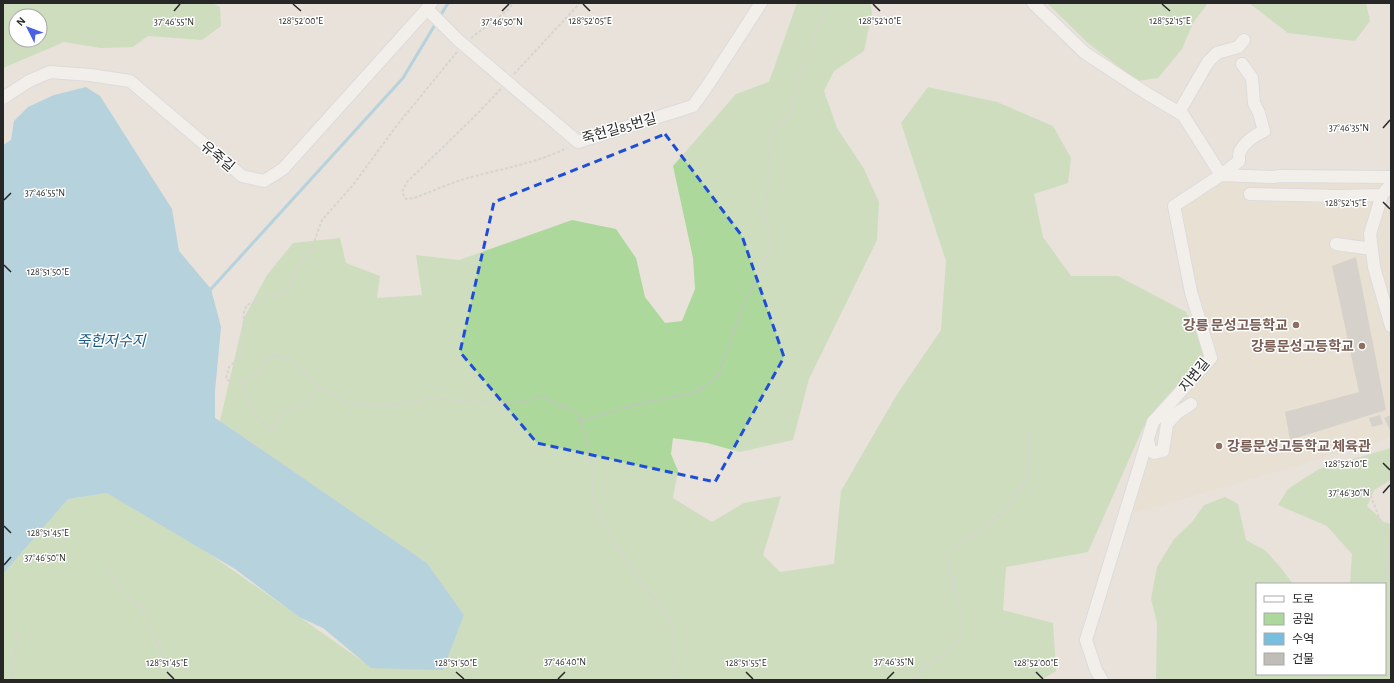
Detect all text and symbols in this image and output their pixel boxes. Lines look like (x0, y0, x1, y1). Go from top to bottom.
north arrow (8, 8, 48, 48)
text: N (14, 15, 28, 28)
text: 128°52'00"E (279, 16, 323, 26)
text: 128°52'05"E (568, 16, 612, 26)
text: 128°52'10"E (859, 16, 901, 26)
text: 128°52'15"E (1149, 16, 1191, 26)
text: 37°46'55"N (154, 17, 194, 27)
text: 37°46'50"N (481, 17, 523, 27)
street label: 죽헌길85번길 (580, 110, 658, 146)
text: 37°46'35"N (1329, 123, 1369, 133)
street label: 유죽길 (198, 138, 237, 175)
text: 37°46'55"N (25, 188, 65, 198)
text: 128°52'15"E (1325, 198, 1367, 208)
text: 128°51'50"E (27, 267, 69, 277)
place label: 강릉 문성고등학교 (1183, 317, 1288, 333)
marker: 강릉 문성고등학교 (1291, 320, 1301, 330)
water label: 죽헌저수지 (76, 333, 147, 349)
place label: 강릉문성고등학교 (1251, 338, 1354, 354)
marker: 강릉문성고등학교 (1357, 341, 1367, 351)
street label: 지변길 (1176, 356, 1212, 395)
place label: 강릉문성고등학교 체육관 (1227, 438, 1371, 454)
marker: 강릉문성고등학교 체육관 (1214, 441, 1224, 451)
text: 128°52'10"E (1325, 459, 1367, 469)
text: 37°46'30"N (1328, 488, 1370, 498)
text: 128°51'45"E (27, 528, 69, 538)
text: 37°46'50"N (24, 553, 66, 563)
legend (1256, 583, 1386, 675)
text: 도로 (1292, 593, 1314, 605)
text: 공원 (1292, 613, 1314, 625)
text: 수역 (1292, 633, 1314, 645)
text: 건물 (1292, 653, 1314, 665)
text: 37°46'40"N (544, 657, 586, 667)
text: 37°46'35"N (874, 657, 914, 667)
text: 128°51'45"E (146, 658, 188, 668)
text: 128°51'50"E (435, 658, 477, 668)
text: 128°51'55"E (726, 658, 767, 668)
text: 128°52'00"E (1014, 658, 1058, 668)

